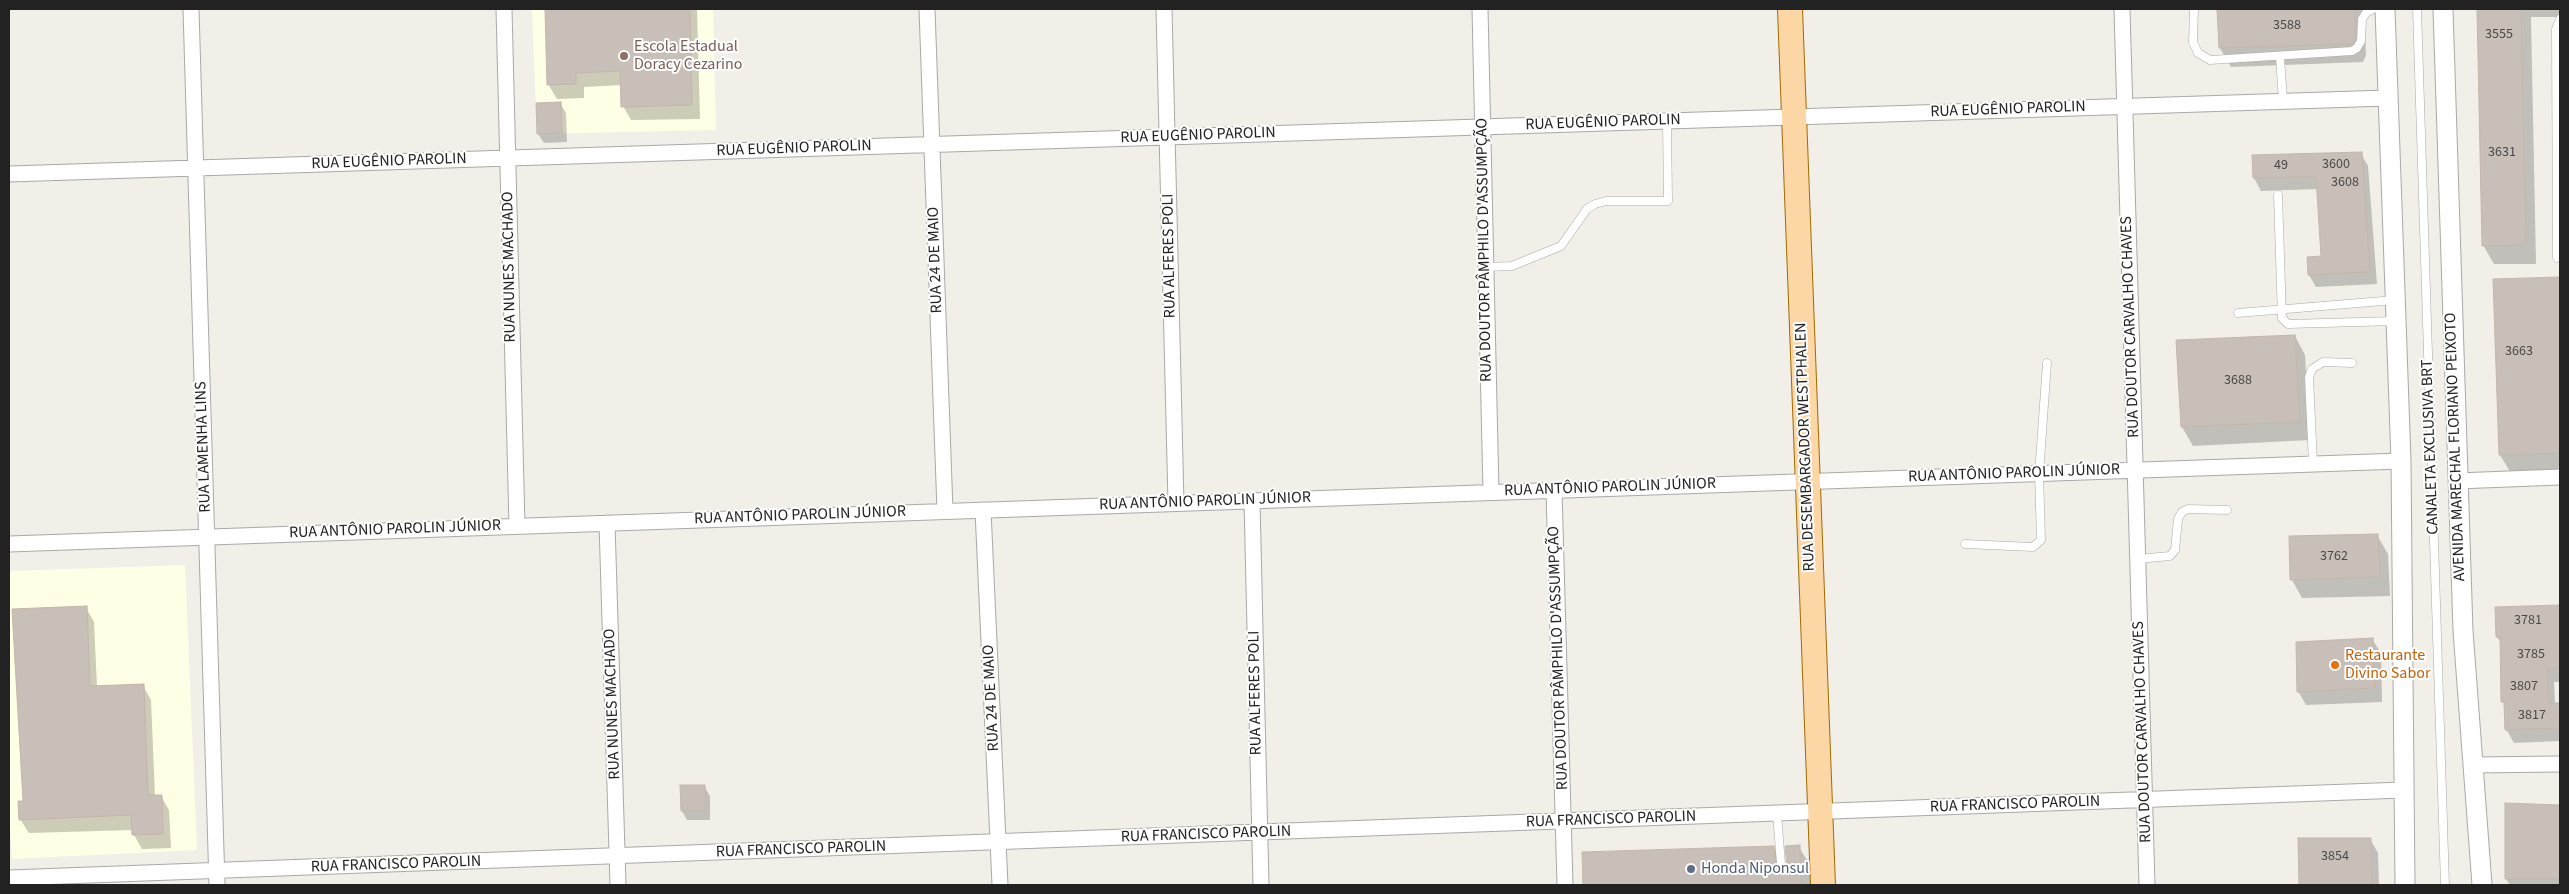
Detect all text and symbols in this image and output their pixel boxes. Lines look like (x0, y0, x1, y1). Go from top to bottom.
house number: 3588 (2273, 18, 2301, 34)
house number: 3555 (2485, 27, 2513, 43)
place label: Escola Estadual Doracy Cezarino (634, 37, 742, 75)
marker: Escola Estadual Doracy Cezarino (618, 50, 630, 62)
street label: RUA EUGÊNIO PAROLIN (1930, 98, 2086, 122)
street label: RUA EUGÊNIO PAROLIN (1525, 111, 1681, 135)
street label: RUA DOUTOR PÂMPHILO D'ASSUMPÇÃO (1473, 118, 1497, 382)
street label: RUA EUGÊNIO PAROLIN (1120, 124, 1276, 148)
street label: RUA EUGÊNIO PAROLIN (716, 137, 872, 161)
house number: 3631 (2488, 145, 2516, 161)
street label: RUA EUGÊNIO PAROLIN (311, 150, 467, 174)
house number: 3600 (2322, 157, 2350, 173)
house number: 49 (2274, 158, 2288, 174)
house number: 3608 (2331, 175, 2359, 191)
street label: RUA NUNES MACHADO (499, 191, 521, 343)
street label: RUA ALFERES POLI (1159, 193, 1181, 319)
street label: RUA 24 DE MAIO (925, 206, 947, 314)
street label: RUA DOUTOR CARVALHO CHAVES (2118, 216, 2144, 438)
street label: AVENIDA MARECHAL FLORIANO PEIXOTO (2442, 312, 2470, 582)
street label: RUA DESEMBARGADOR WESTPHALEN (1792, 322, 1820, 572)
house number: 3663 (2505, 344, 2533, 360)
street label: CANALETA EXCLUSIVA BRT (2418, 359, 2444, 535)
house number: 3688 (2224, 373, 2252, 389)
street label: RUA LAMENHA LINS (192, 381, 216, 513)
street label: RUA ANTÔNIO PAROLIN JÚNIOR (1908, 461, 2120, 487)
street label: RUA ANTÔNIO PAROLIN JÚNIOR (1504, 475, 1716, 501)
street label: RUA ANTÔNIO PAROLIN JÚNIOR (1099, 489, 1311, 515)
street label: RUA ANTÔNIO PAROLIN JÚNIOR (694, 503, 906, 529)
street label: RUA ANTÔNIO PAROLIN JÚNIOR (289, 517, 501, 543)
street label: RUA DOUTOR PÂMPHILO D'ASSUMPÇÃO (1545, 526, 1573, 790)
house number: 3762 (2320, 549, 2348, 565)
house number: 3781 (2514, 613, 2542, 629)
street label: RUA DOUTOR CARVALHO CHAVES (2130, 621, 2156, 843)
street label: RUA NUNES MACHADO (601, 628, 625, 780)
street label: RUA ALFERES POLI (1245, 630, 1267, 756)
street label: RUA 24 DE MAIO (980, 644, 1004, 752)
place label: Restaurante Divino Sabor (2345, 646, 2430, 684)
house number: 3785 (2517, 647, 2545, 663)
marker: Restaurante Divino Sabor (2329, 659, 2341, 671)
house number: 3807 (2510, 679, 2538, 695)
house number: 3817 (2518, 708, 2546, 724)
street label: RUA FRANCISCO PAROLIN (1929, 792, 2101, 818)
street label: RUA FRANCISCO PAROLIN (1525, 807, 1697, 833)
street label: RUA FRANCISCO PAROLIN (1120, 822, 1292, 848)
street label: RUA FRANCISCO PAROLIN (715, 837, 887, 863)
house number: 3854 (2321, 849, 2349, 865)
street label: RUA FRANCISCO PAROLIN (310, 852, 482, 878)
place label: Honda Niponsul (1701, 859, 1809, 879)
marker: Honda Niponsul (1685, 863, 1697, 875)

